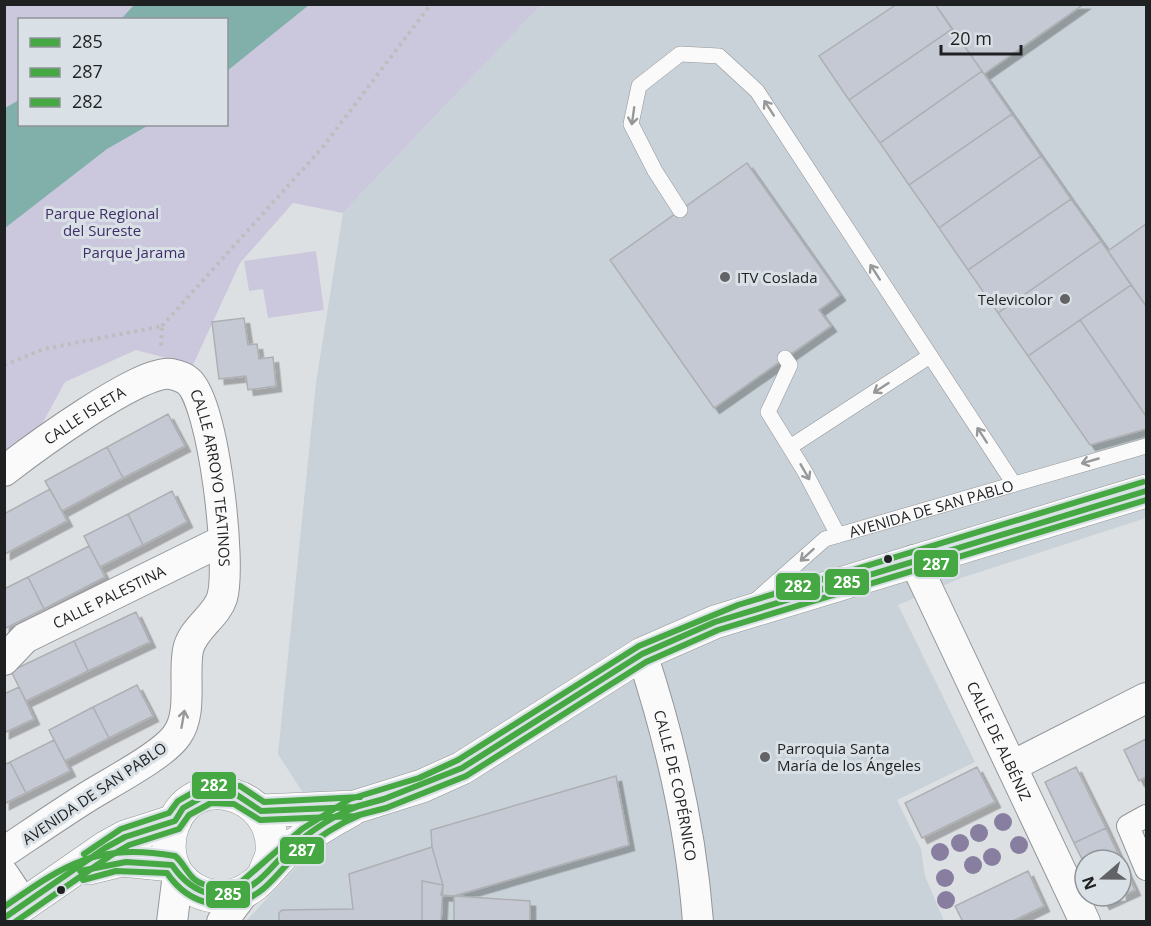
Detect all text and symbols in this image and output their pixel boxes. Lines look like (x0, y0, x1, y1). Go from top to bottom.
legend (18, 18, 228, 126)
scale bar (941, 18, 1020, 56)
text: 20 m (950, 26, 992, 50)
text: 285 (72, 29, 103, 53)
text: 287 (72, 59, 103, 83)
text: 282 (72, 89, 103, 113)
one-way arrow (762, 100, 775, 117)
one-way arrow (627, 106, 638, 125)
park label: Parque Regional del Sureste (45, 203, 159, 240)
park label: Parque Jarama (82, 242, 186, 262)
one-way arrow (869, 264, 881, 281)
place label: ITV Coslada (737, 267, 818, 287)
marker: ITV Coslada (718, 270, 732, 284)
place label: Televicolor (978, 289, 1053, 309)
marker: Televicolor (1058, 292, 1072, 306)
street label: CALLE ISLETA (40, 381, 129, 449)
one-way arrow (873, 382, 890, 394)
street label: CALLE ARROYO TEATINOS (186, 385, 235, 567)
one-way arrow (976, 427, 988, 444)
one-way arrow (1081, 456, 1100, 468)
one-way arrow (799, 463, 811, 480)
street label: AVENIDA DE SAN PABLO (846, 475, 1016, 542)
one-way arrow (800, 548, 815, 562)
line badge: 287 (913, 549, 959, 578)
unlabelled marker (882, 553, 894, 565)
text: 287 (922, 553, 950, 575)
street label: CALLE PALESTINA (49, 560, 169, 633)
line badge: 285 (824, 568, 870, 596)
text: 285 (833, 571, 861, 593)
line badge: 282 (775, 572, 821, 601)
text: 282 (784, 575, 812, 597)
street label: CALLE DE ALBÉNIZ (963, 678, 1036, 804)
street label: CALLE DE COPÉRNICO (650, 708, 701, 863)
one-way arrow (177, 710, 188, 729)
street label: AVENIDA DE SAN PABLO (18, 737, 170, 849)
place label: Parroquia Santa María de los Ángeles (777, 738, 921, 775)
marker: Parroquia Santa María de los Ángeles (758, 750, 772, 764)
line badge: 282 (191, 771, 237, 800)
text: 282 (200, 774, 228, 796)
line badge: 287 (279, 836, 325, 865)
text: 287 (288, 839, 316, 861)
north arrow (1073, 848, 1133, 908)
text: N (1076, 873, 1101, 893)
line badge: 285 (205, 880, 251, 909)
text: 285 (214, 883, 242, 905)
unlabelled marker (55, 884, 67, 896)

